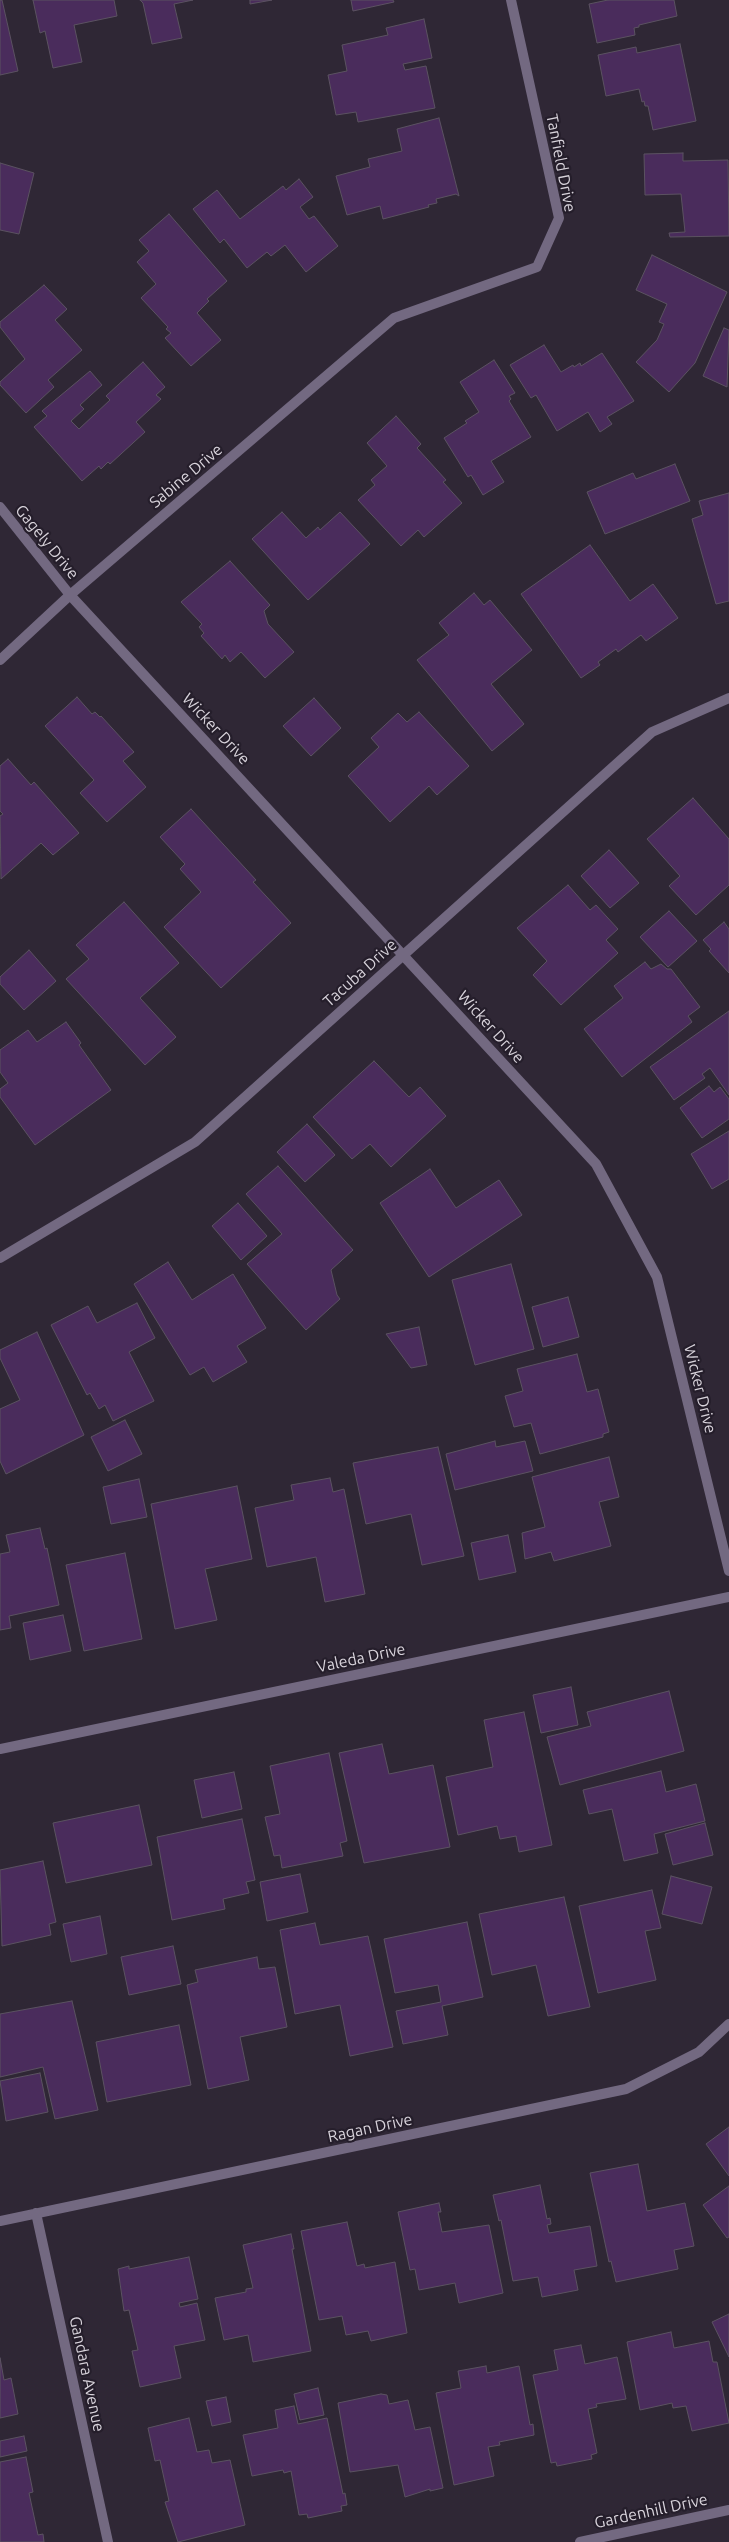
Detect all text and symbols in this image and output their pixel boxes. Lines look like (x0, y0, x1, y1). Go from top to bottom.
street label: Tanfield Drive (542, 112, 580, 214)
street label: Sabine Drive (146, 440, 226, 512)
street label: Gagely Drive (11, 501, 83, 583)
street label: Wicker Drive (178, 689, 254, 769)
street label: Tacuba Drive (319, 935, 401, 1011)
street label: Wicker Drive (454, 987, 528, 1067)
street label: Wicker Drive (680, 1343, 720, 1435)
street label: Valeda Drive (315, 1639, 407, 1677)
street label: Ragan Drive (326, 2110, 414, 2146)
street label: Gandara Avenue (65, 2315, 109, 2433)
street label: Gardenhill Drive (593, 2490, 709, 2532)

